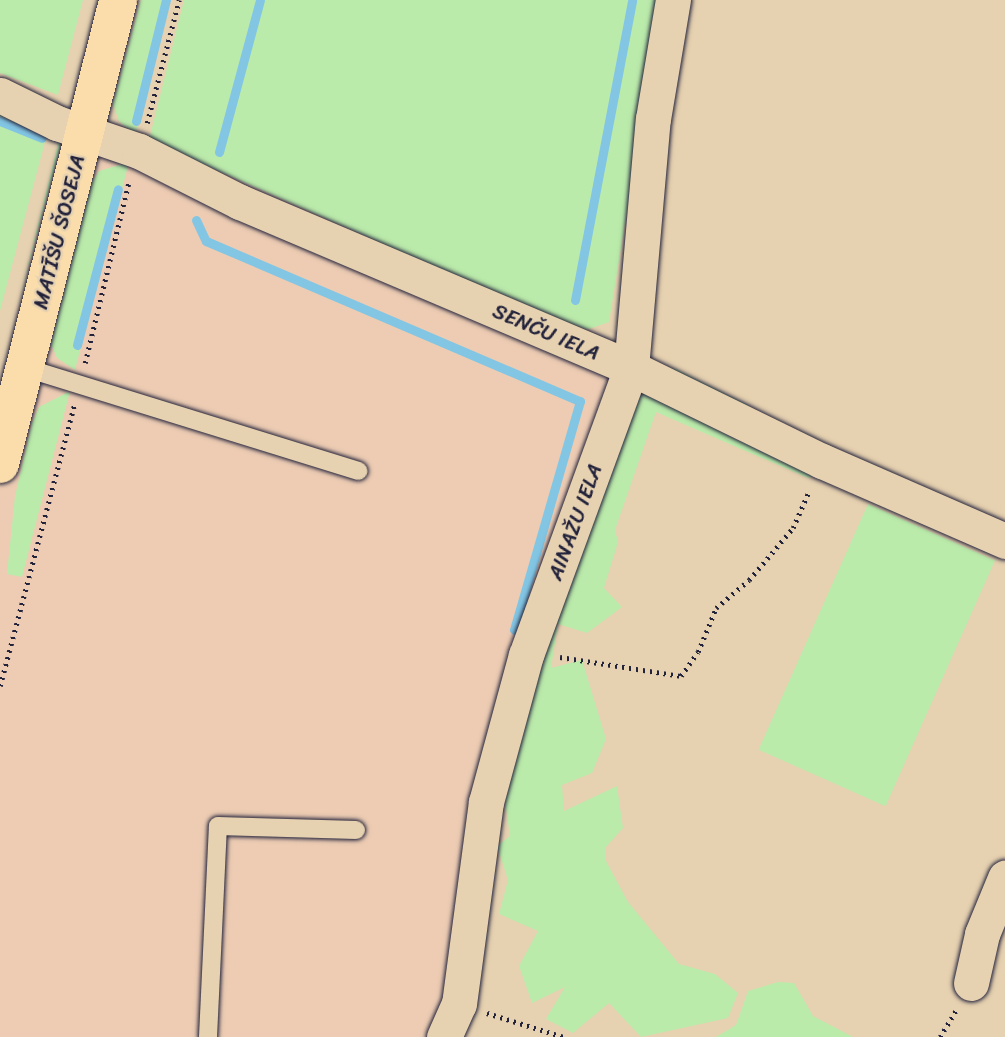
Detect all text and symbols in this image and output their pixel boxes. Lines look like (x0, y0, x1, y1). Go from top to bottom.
street label: MATĪŠU ŠOSEJA (28, 152, 90, 312)
street label: SENČU IELA (488, 298, 604, 366)
street label: AINAŽU IELA (542, 460, 608, 584)

